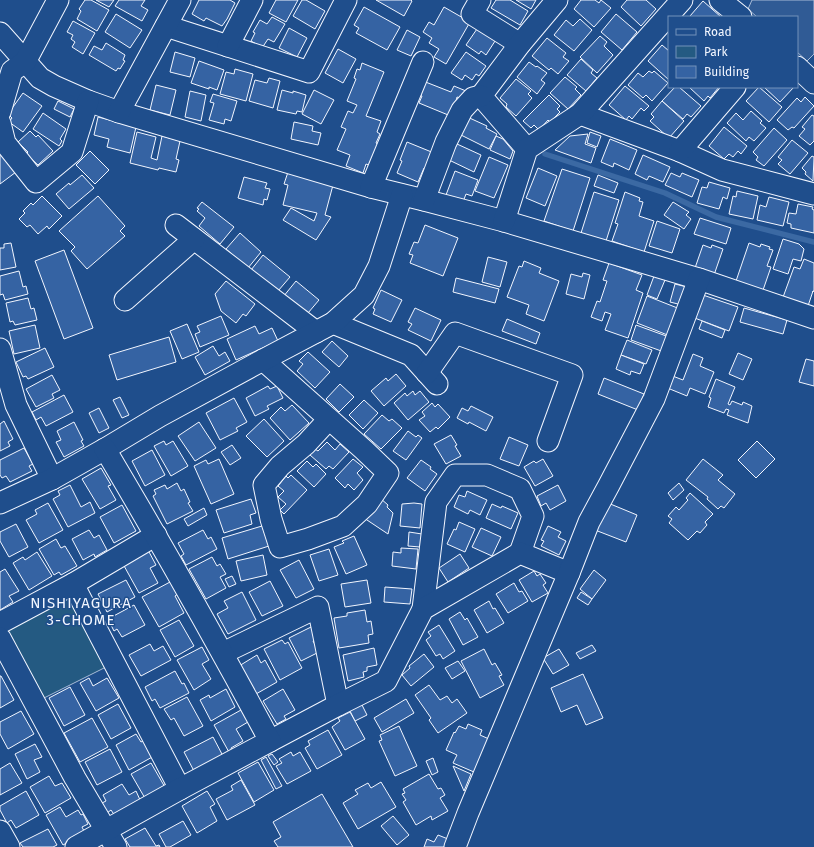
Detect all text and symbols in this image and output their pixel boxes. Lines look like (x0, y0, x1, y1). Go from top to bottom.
legend (668, 16, 798, 88)
text: Road (704, 25, 732, 39)
text: Park (704, 45, 728, 59)
text: Building (704, 65, 750, 79)
district label: NISHIYAGURA 3-CHOME (30, 594, 132, 629)

